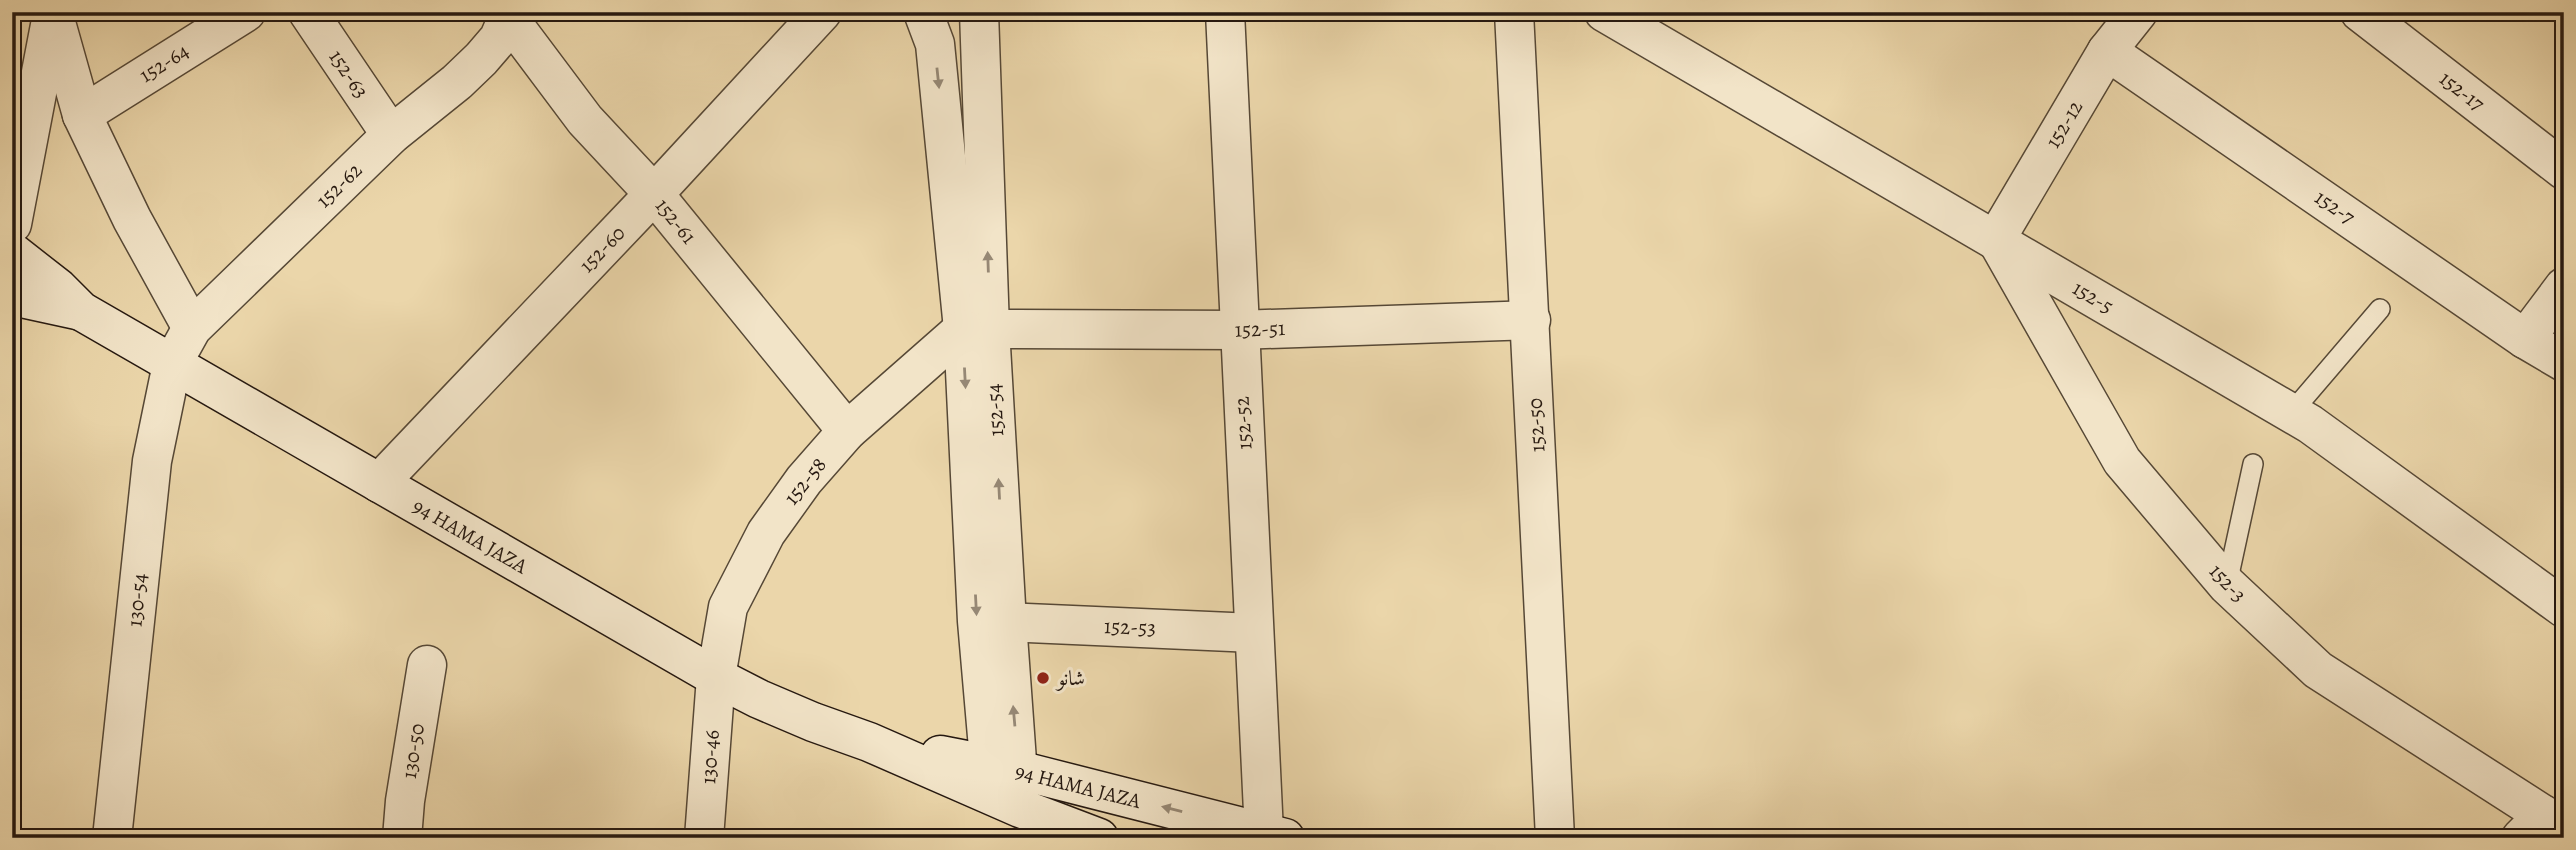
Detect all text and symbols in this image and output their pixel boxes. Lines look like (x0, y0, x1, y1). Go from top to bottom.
street label: 152-64 (134, 37, 194, 89)
street label: 152-63 (323, 44, 375, 104)
street label: 152-17 (2434, 65, 2491, 118)
one-way arrow (933, 67, 944, 89)
street label: 152-12 (2039, 95, 2089, 153)
street label: 152-62 (310, 156, 368, 214)
street label: 152-7 (2309, 183, 2361, 231)
street label: 152-61 (649, 192, 703, 250)
street label: 152-60 (573, 219, 631, 279)
one-way arrow (982, 250, 994, 272)
street label: 152-5 (2067, 274, 2119, 320)
street label: 152-51 (1234, 314, 1286, 344)
one-way arrow (960, 367, 971, 389)
street label: 152-54 (980, 383, 1010, 437)
street label: 152-52 (1228, 396, 1258, 450)
street label: 152-50 (1521, 397, 1551, 453)
street label: 152-58 (777, 451, 833, 511)
one-way arrow (993, 477, 1004, 499)
street label: 94 HAMA JAZA (407, 492, 533, 581)
street label: 152-3 (2203, 558, 2253, 608)
street label: 130-54 (120, 572, 154, 628)
one-way arrow (971, 594, 982, 616)
street label: 152-53 (1104, 612, 1156, 642)
place label: شانو (1055, 664, 1085, 692)
marker: شانو (1035, 670, 1051, 686)
one-way arrow (1008, 705, 1019, 727)
street label: 130-50 (395, 721, 431, 781)
street label: 130-46 (694, 729, 726, 785)
street label: 94 HAMA JAZA (1012, 757, 1144, 815)
one-way arrow (1160, 803, 1182, 814)

